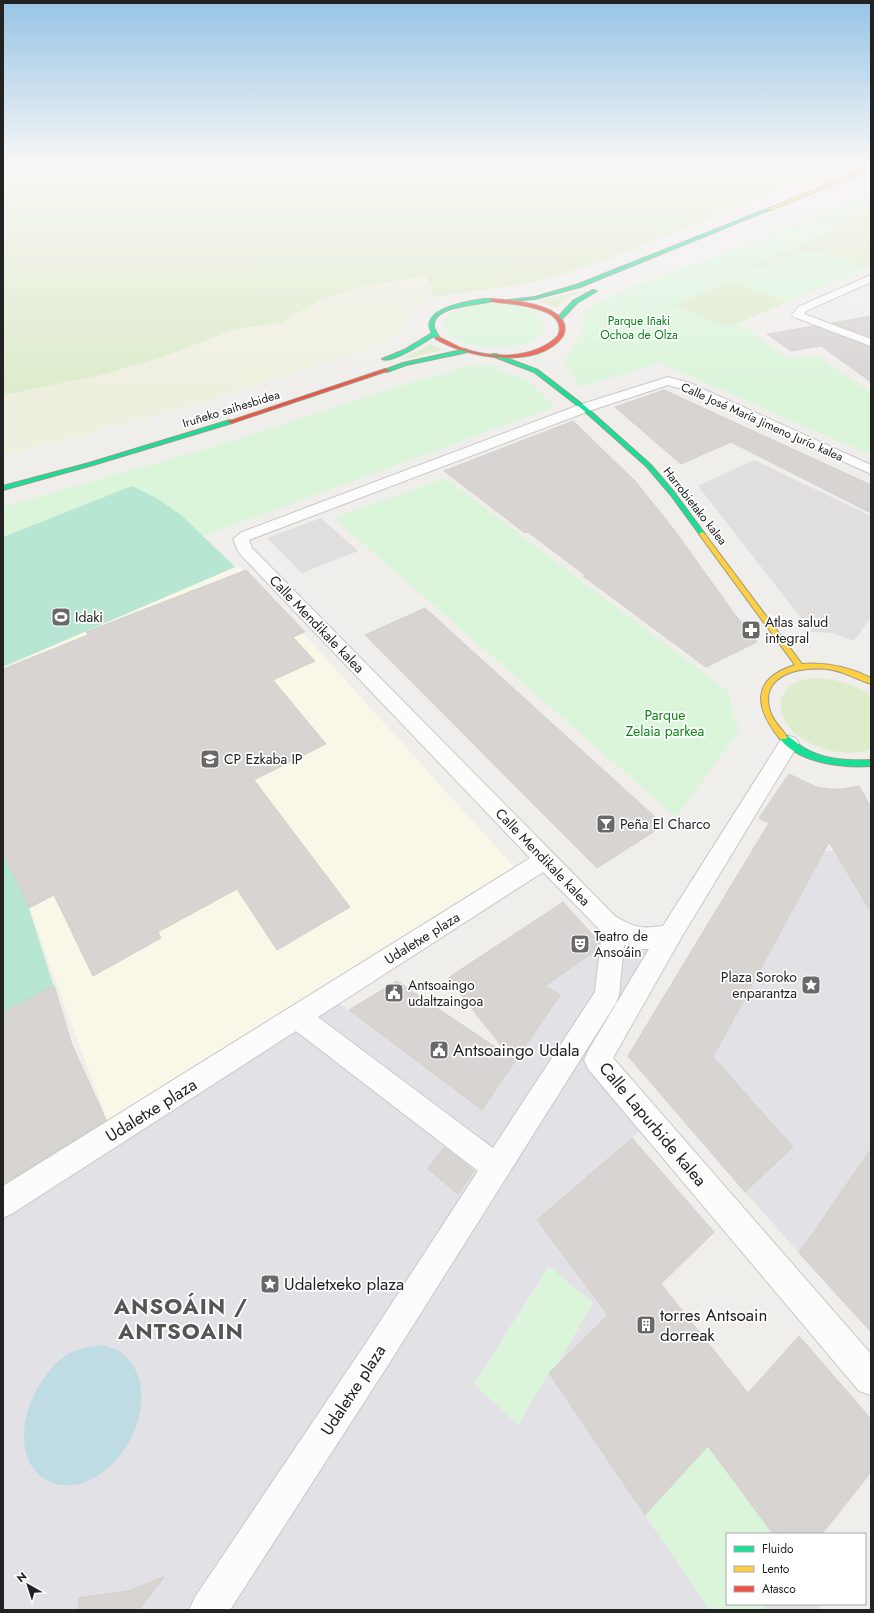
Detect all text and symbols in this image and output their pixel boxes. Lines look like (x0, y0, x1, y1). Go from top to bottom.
park label: Parque Iñaki Ochoa de Olza (600, 312, 678, 344)
street label: Calle José María Jimeno Jurío kalea (678, 378, 846, 466)
street label: Iruñeko saihesbidea (180, 386, 282, 432)
street label: Harrobietako kalea (659, 463, 731, 549)
street label: Calle Mendikale kalea (265, 571, 369, 677)
sports icon: Idaki (50, 606, 72, 628)
place label: Idaki (75, 607, 103, 627)
place label: Atlas salud integral (765, 612, 828, 648)
pharmacy icon: Atlas salud integral (740, 619, 762, 641)
park label: Parque Zelaia parkea (626, 705, 704, 741)
school or university icon: CP Ezkaba IP (199, 748, 221, 770)
place label: CP Ezkaba IP (224, 749, 303, 769)
street label: Calle Mendikale kalea (491, 804, 595, 910)
bar icon: Peña El Charco (595, 813, 617, 835)
place label: Peña El Charco (620, 814, 711, 834)
street label: Udaletxe plaza (380, 907, 464, 969)
place label: Teatro de Ansoáin (594, 926, 648, 962)
theatre icon: Teatro de Ansoáin (569, 933, 591, 955)
place label: Plaza Soroko enparantza (721, 967, 797, 1003)
place icon: Plaza Soroko enparantza (800, 974, 822, 996)
place label: Antsoaingo udaltzaingoa (408, 975, 483, 1011)
public building icon: Antsoaingo udaltzaingoa (383, 982, 405, 1004)
place label: Antsoaingo Udala (453, 1038, 580, 1062)
public building icon: Antsoaingo Udala (428, 1039, 450, 1061)
street label: Calle Lapurbide kalea (594, 1057, 712, 1191)
street label: Udaletxe plaza (101, 1072, 201, 1148)
place label: Udaletxeko plaza (284, 1272, 404, 1296)
place icon: Udaletxeko plaza (259, 1273, 281, 1295)
district label: ANSOÁIN / ANTSOAIN (113, 1290, 248, 1347)
place label: torres Antsoain dorreak (660, 1303, 767, 1347)
building icon: torres Antsoain dorreak (635, 1314, 657, 1336)
street label: Udaletxe plaza (315, 1340, 391, 1440)
legend (726, 1533, 866, 1605)
text: Fluido (762, 1540, 794, 1558)
text: Lento (762, 1560, 790, 1578)
north arrow (8, 1565, 48, 1605)
text: N (13, 1568, 30, 1586)
text: Atasco (762, 1580, 796, 1598)

